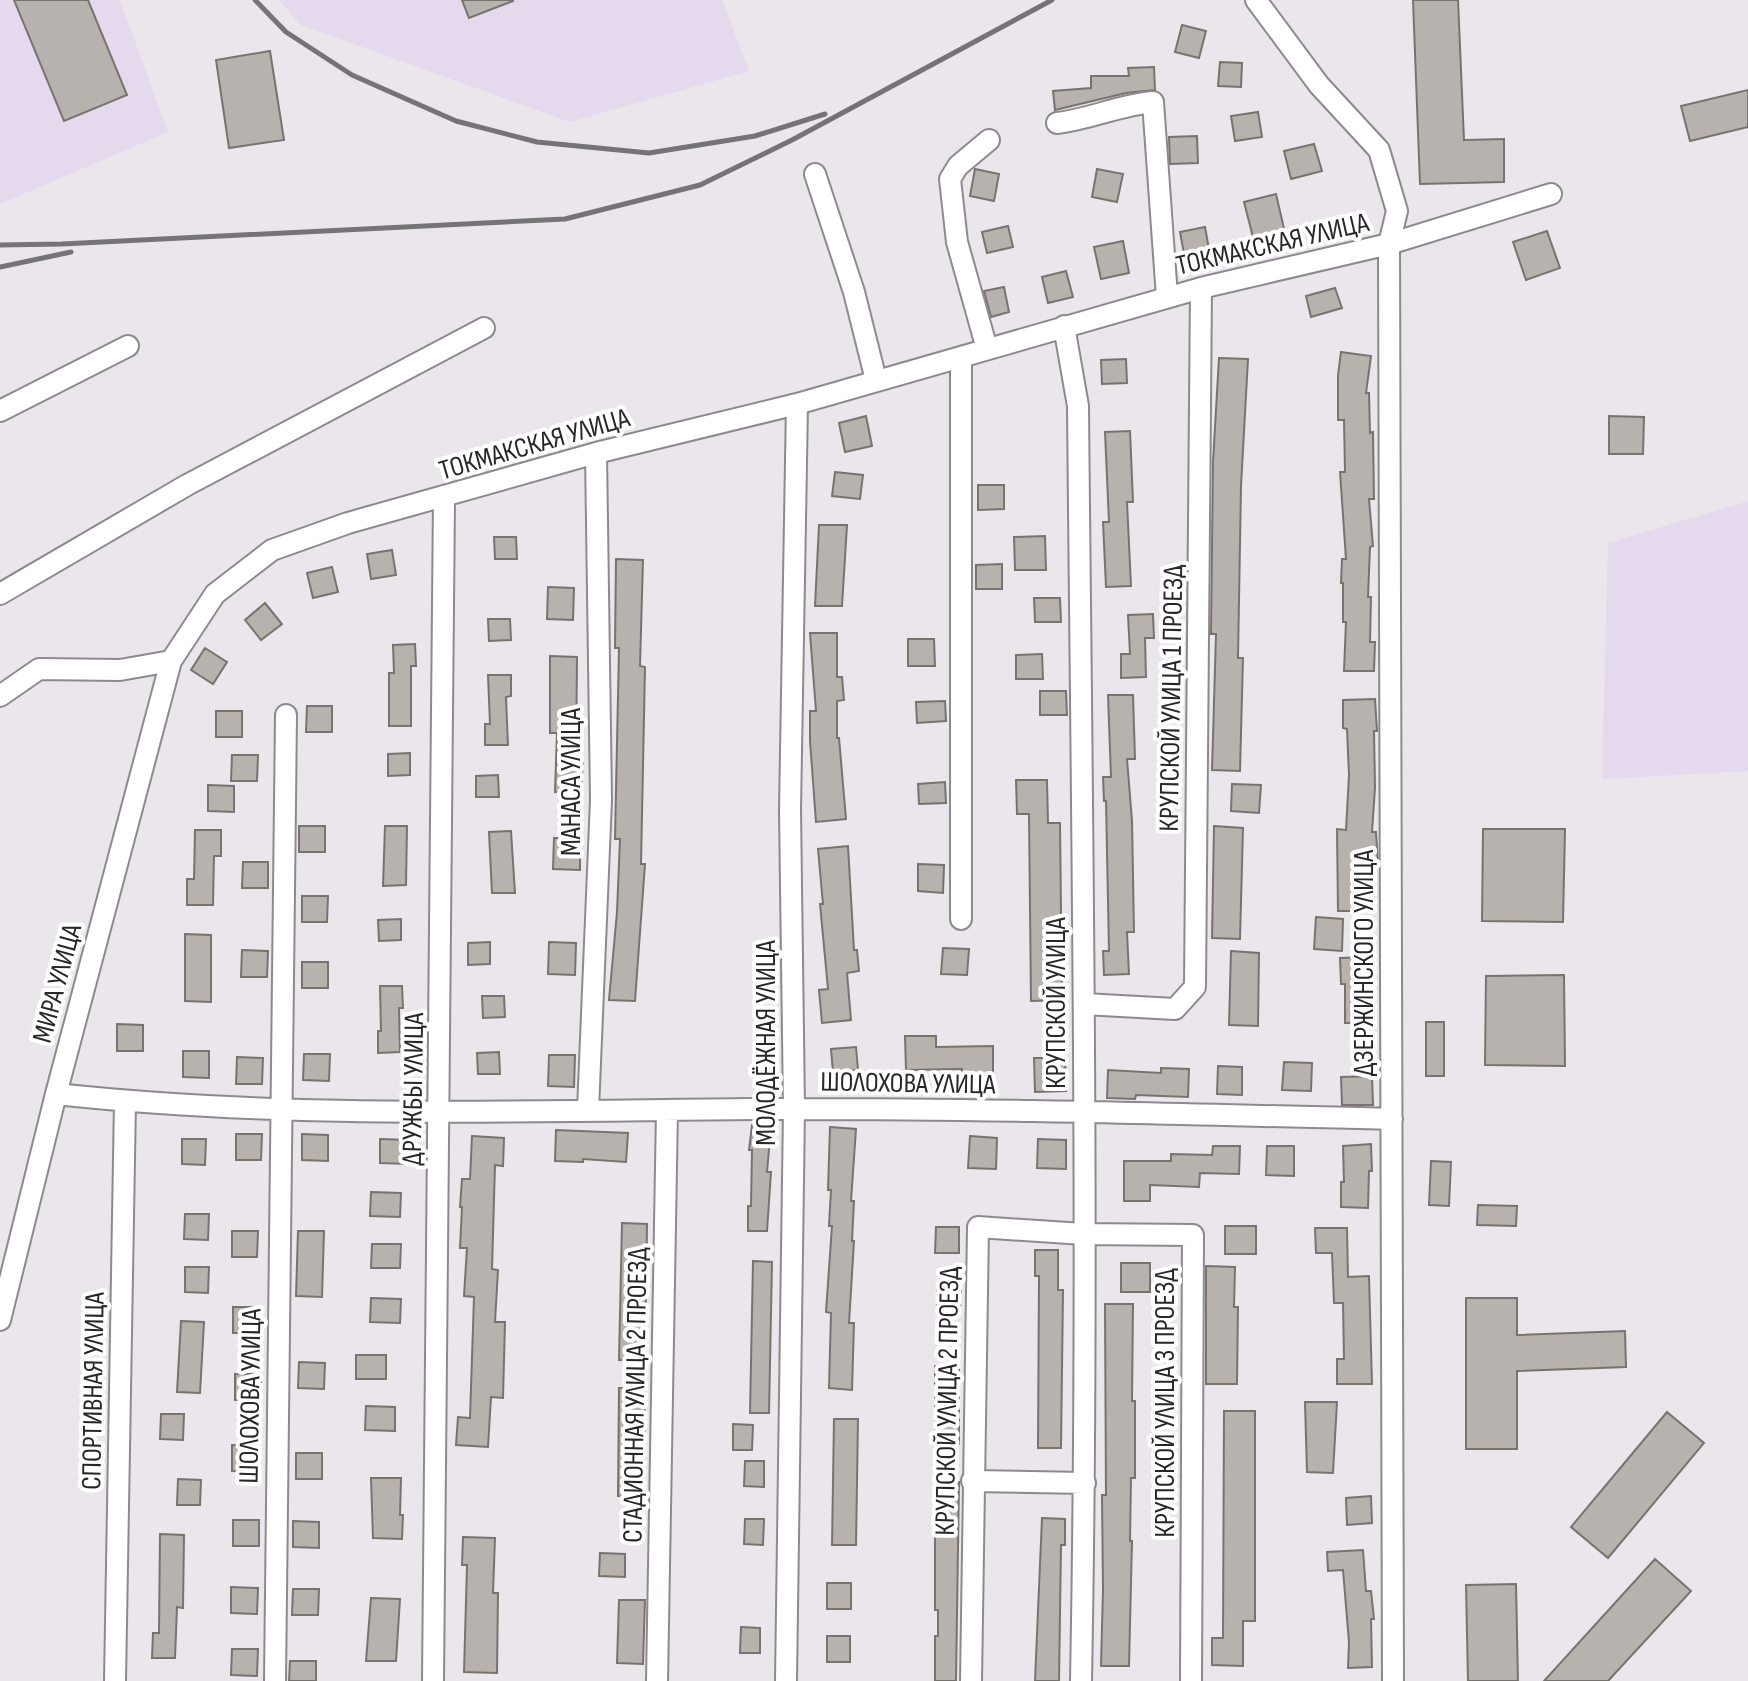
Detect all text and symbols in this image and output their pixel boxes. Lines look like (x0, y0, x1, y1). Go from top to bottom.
street label: ТОКМАКСКАЯ УЛИЦА (1173, 206, 1373, 283)
street label: ТОКМАКСКАЯ УЛИЦА (435, 401, 634, 487)
street label: КРУПСКОЙ УЛИЦА 1 ПРОЕЗД (1153, 563, 1190, 832)
street label: МАНАСА УЛИЦА (555, 707, 588, 856)
street label: ДЗЕРЖИНСКОГО УЛИЦА (1348, 849, 1381, 1076)
street label: КРУПСКОЙ УЛИЦА (1040, 916, 1073, 1089)
street label: МИРА УЛИЦА (26, 919, 89, 1046)
street label: МОЛОДЁЖНАЯ УЛИЦА (750, 939, 783, 1146)
street label: ДРУЖБЫ УЛИЦА (396, 1011, 431, 1166)
street label: ШОЛОХОВА УЛИЦА (820, 1065, 997, 1102)
street label: СТАДИОННАЯ УЛИЦА 2 ПРОЕЗД (616, 1246, 655, 1543)
street label: КРУПСКОЙ УЛИЦА 2 ПРОЕЗД (929, 1266, 966, 1536)
street label: КРУПСКОЙ УЛИЦА 3 ПРОЕЗД (1149, 1268, 1182, 1538)
street label: СПОРТИВНАЯ УЛИЦА (75, 1291, 112, 1490)
street label: ШОЛОХОВА УЛИЦА (232, 1307, 269, 1484)

